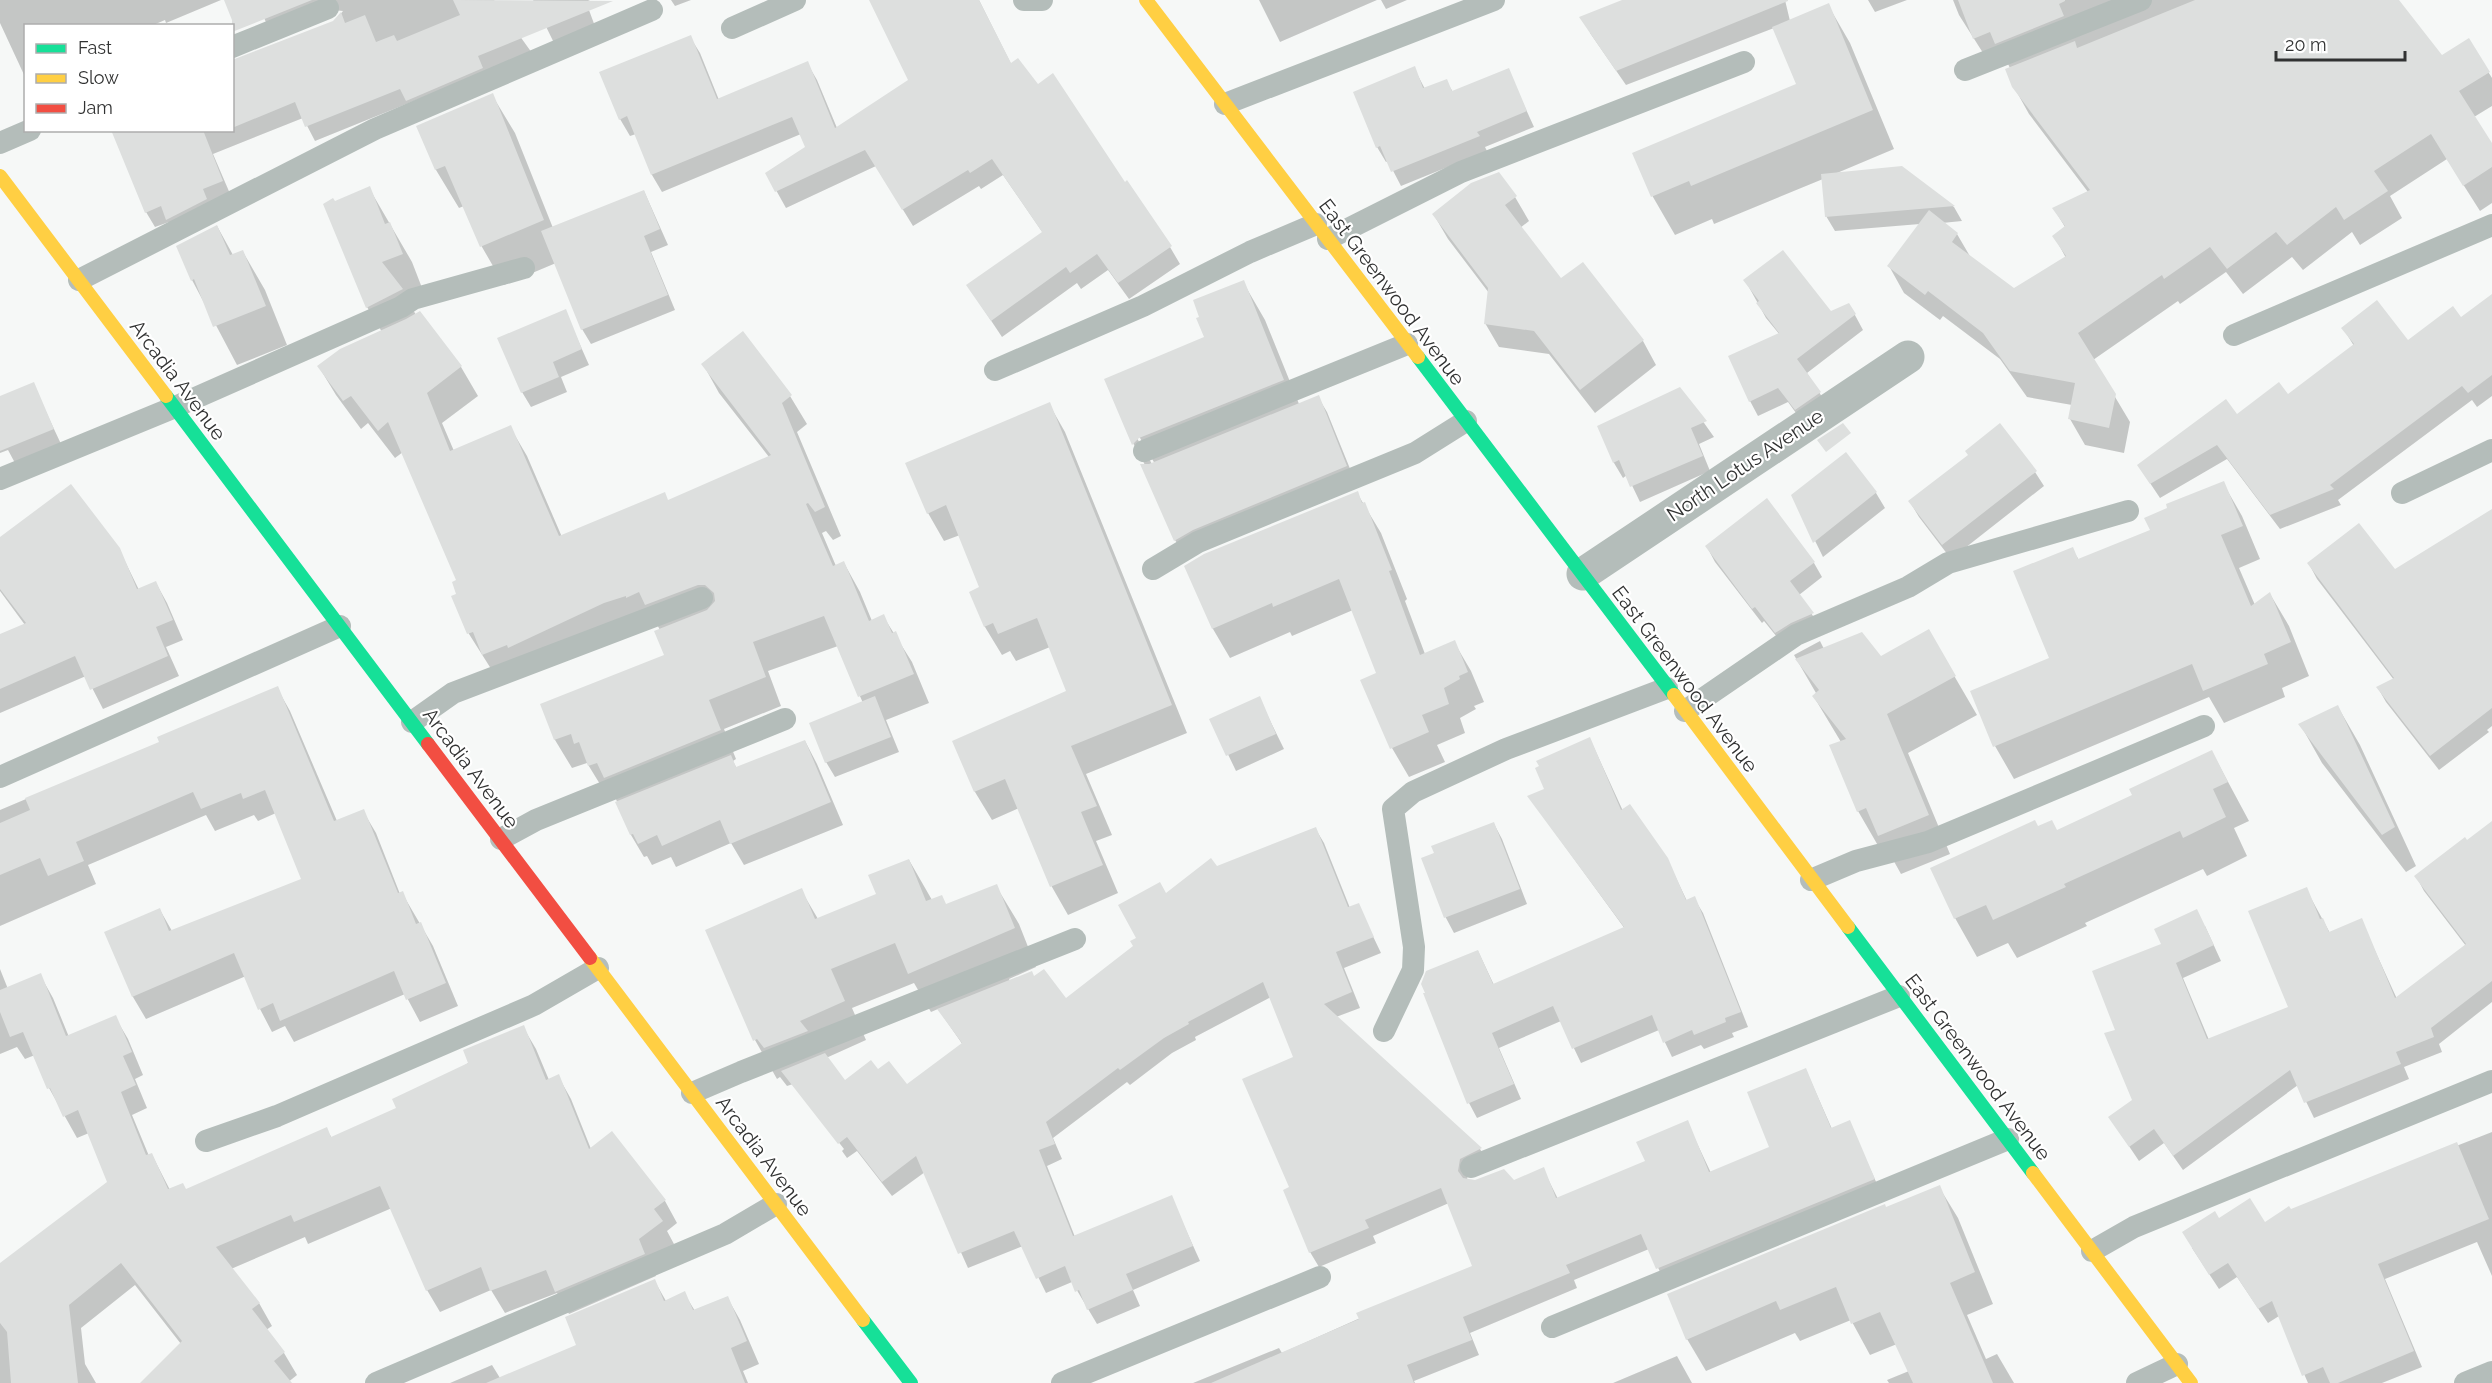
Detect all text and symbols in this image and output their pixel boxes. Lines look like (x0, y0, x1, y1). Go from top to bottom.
legend (24, 24, 234, 132)
scale bar (2276, 24, 2405, 62)
text: 20 m (2285, 34, 2327, 55)
text: Fast (78, 37, 112, 58)
text: Slow (78, 67, 119, 88)
text: Jam (78, 97, 113, 118)
street label: East Greenwood Avenue (1314, 194, 1470, 390)
street label: Arcadia Avenue (125, 315, 231, 445)
street label: North Lotus Avenue (1662, 404, 1828, 526)
street label: East Greenwood Avenue (1607, 581, 1763, 777)
street label: Arcadia Avenue (418, 703, 524, 833)
street label: East Greenwood Avenue (1900, 969, 2056, 1165)
street label: Arcadia Avenue (711, 1091, 817, 1221)

